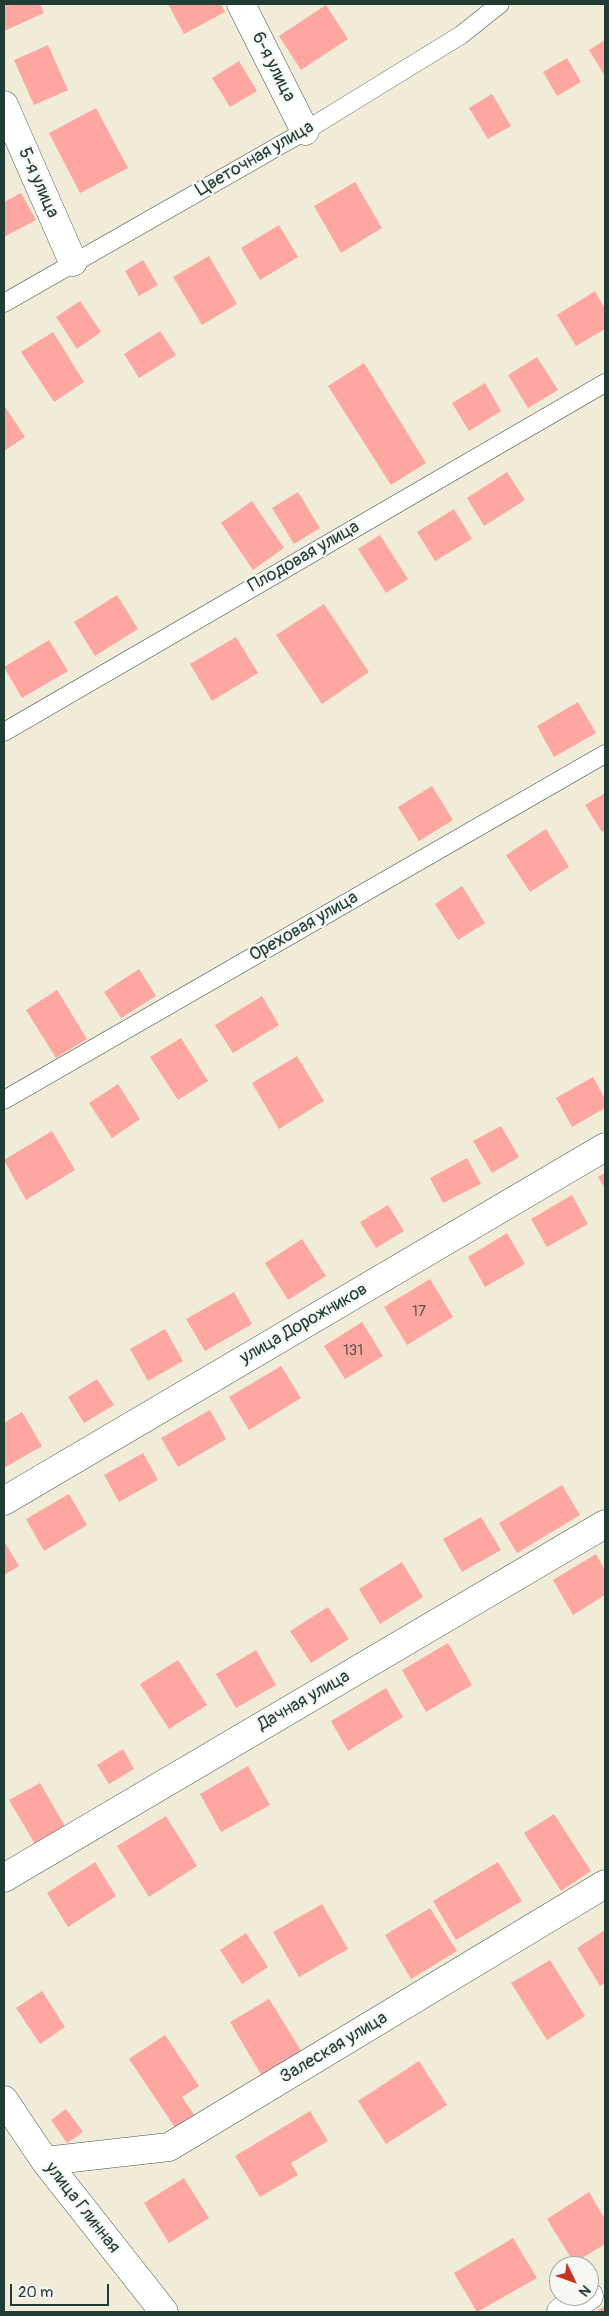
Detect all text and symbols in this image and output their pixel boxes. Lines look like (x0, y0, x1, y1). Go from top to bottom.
street label: 6-я улица (246, 29, 300, 105)
street label: Цветочная улица (192, 116, 318, 202)
street label: 5-я улица (13, 145, 63, 221)
street label: Плодовая улица (245, 516, 363, 598)
street label: Ореховая улица (246, 887, 362, 967)
street label: улица Дорожников (236, 1279, 372, 1369)
house number: 17 (412, 1303, 426, 1321)
house number: 131 (343, 1342, 363, 1360)
street label: Дачная улица (254, 1666, 354, 1736)
street label: Залеская улица (276, 2007, 392, 2089)
street label: улица Глинная (40, 2158, 124, 2258)
north arrow (549, 2256, 599, 2306)
scale bar (12, 2274, 111, 2306)
text: N (575, 2281, 594, 2300)
text: 20 m (18, 2283, 53, 2302)

